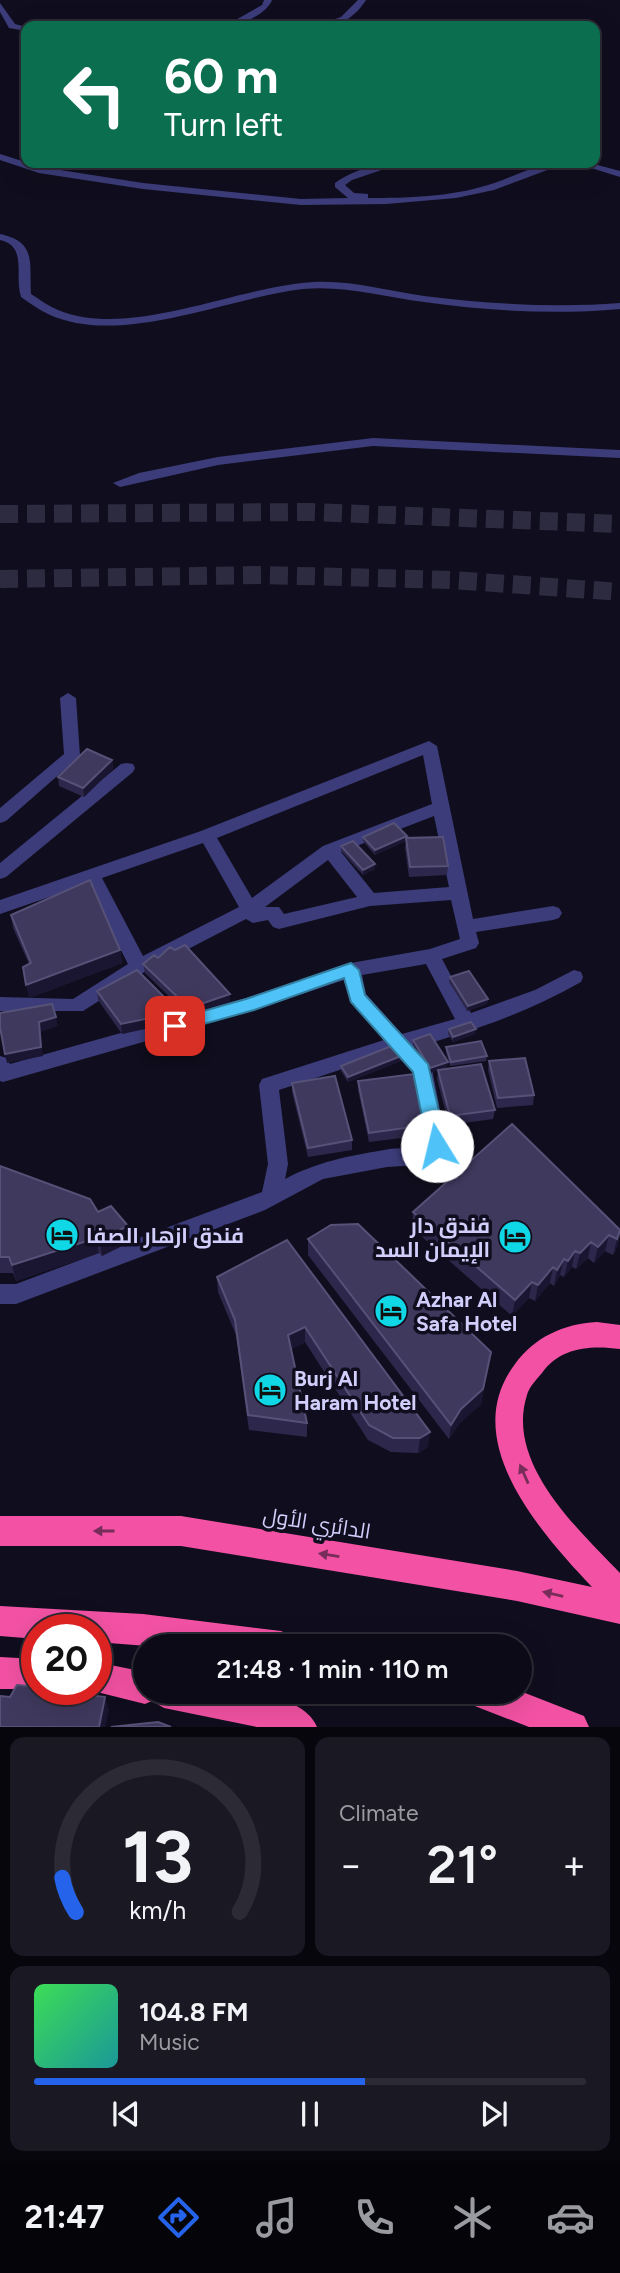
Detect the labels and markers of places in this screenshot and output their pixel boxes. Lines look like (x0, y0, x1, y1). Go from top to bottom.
pin (145, 996, 205, 1056)
place label: فندق دار الإيمان السد (375, 1213, 490, 1264)
hotel icon: فندق ازهار الصفا (43, 1216, 81, 1254)
hotel icon: فندق دار الإيمان السد (496, 1218, 534, 1256)
place label: فندق ازهار الصفا (86, 1223, 244, 1249)
place label: Azhar Al Safa Hotel (416, 1287, 517, 1336)
hotel icon: Azhar Al Safa Hotel (372, 1292, 410, 1330)
place label: Burj Al Haram Hotel (294, 1366, 416, 1415)
hotel icon: Burj Al Haram Hotel (251, 1371, 289, 1409)

